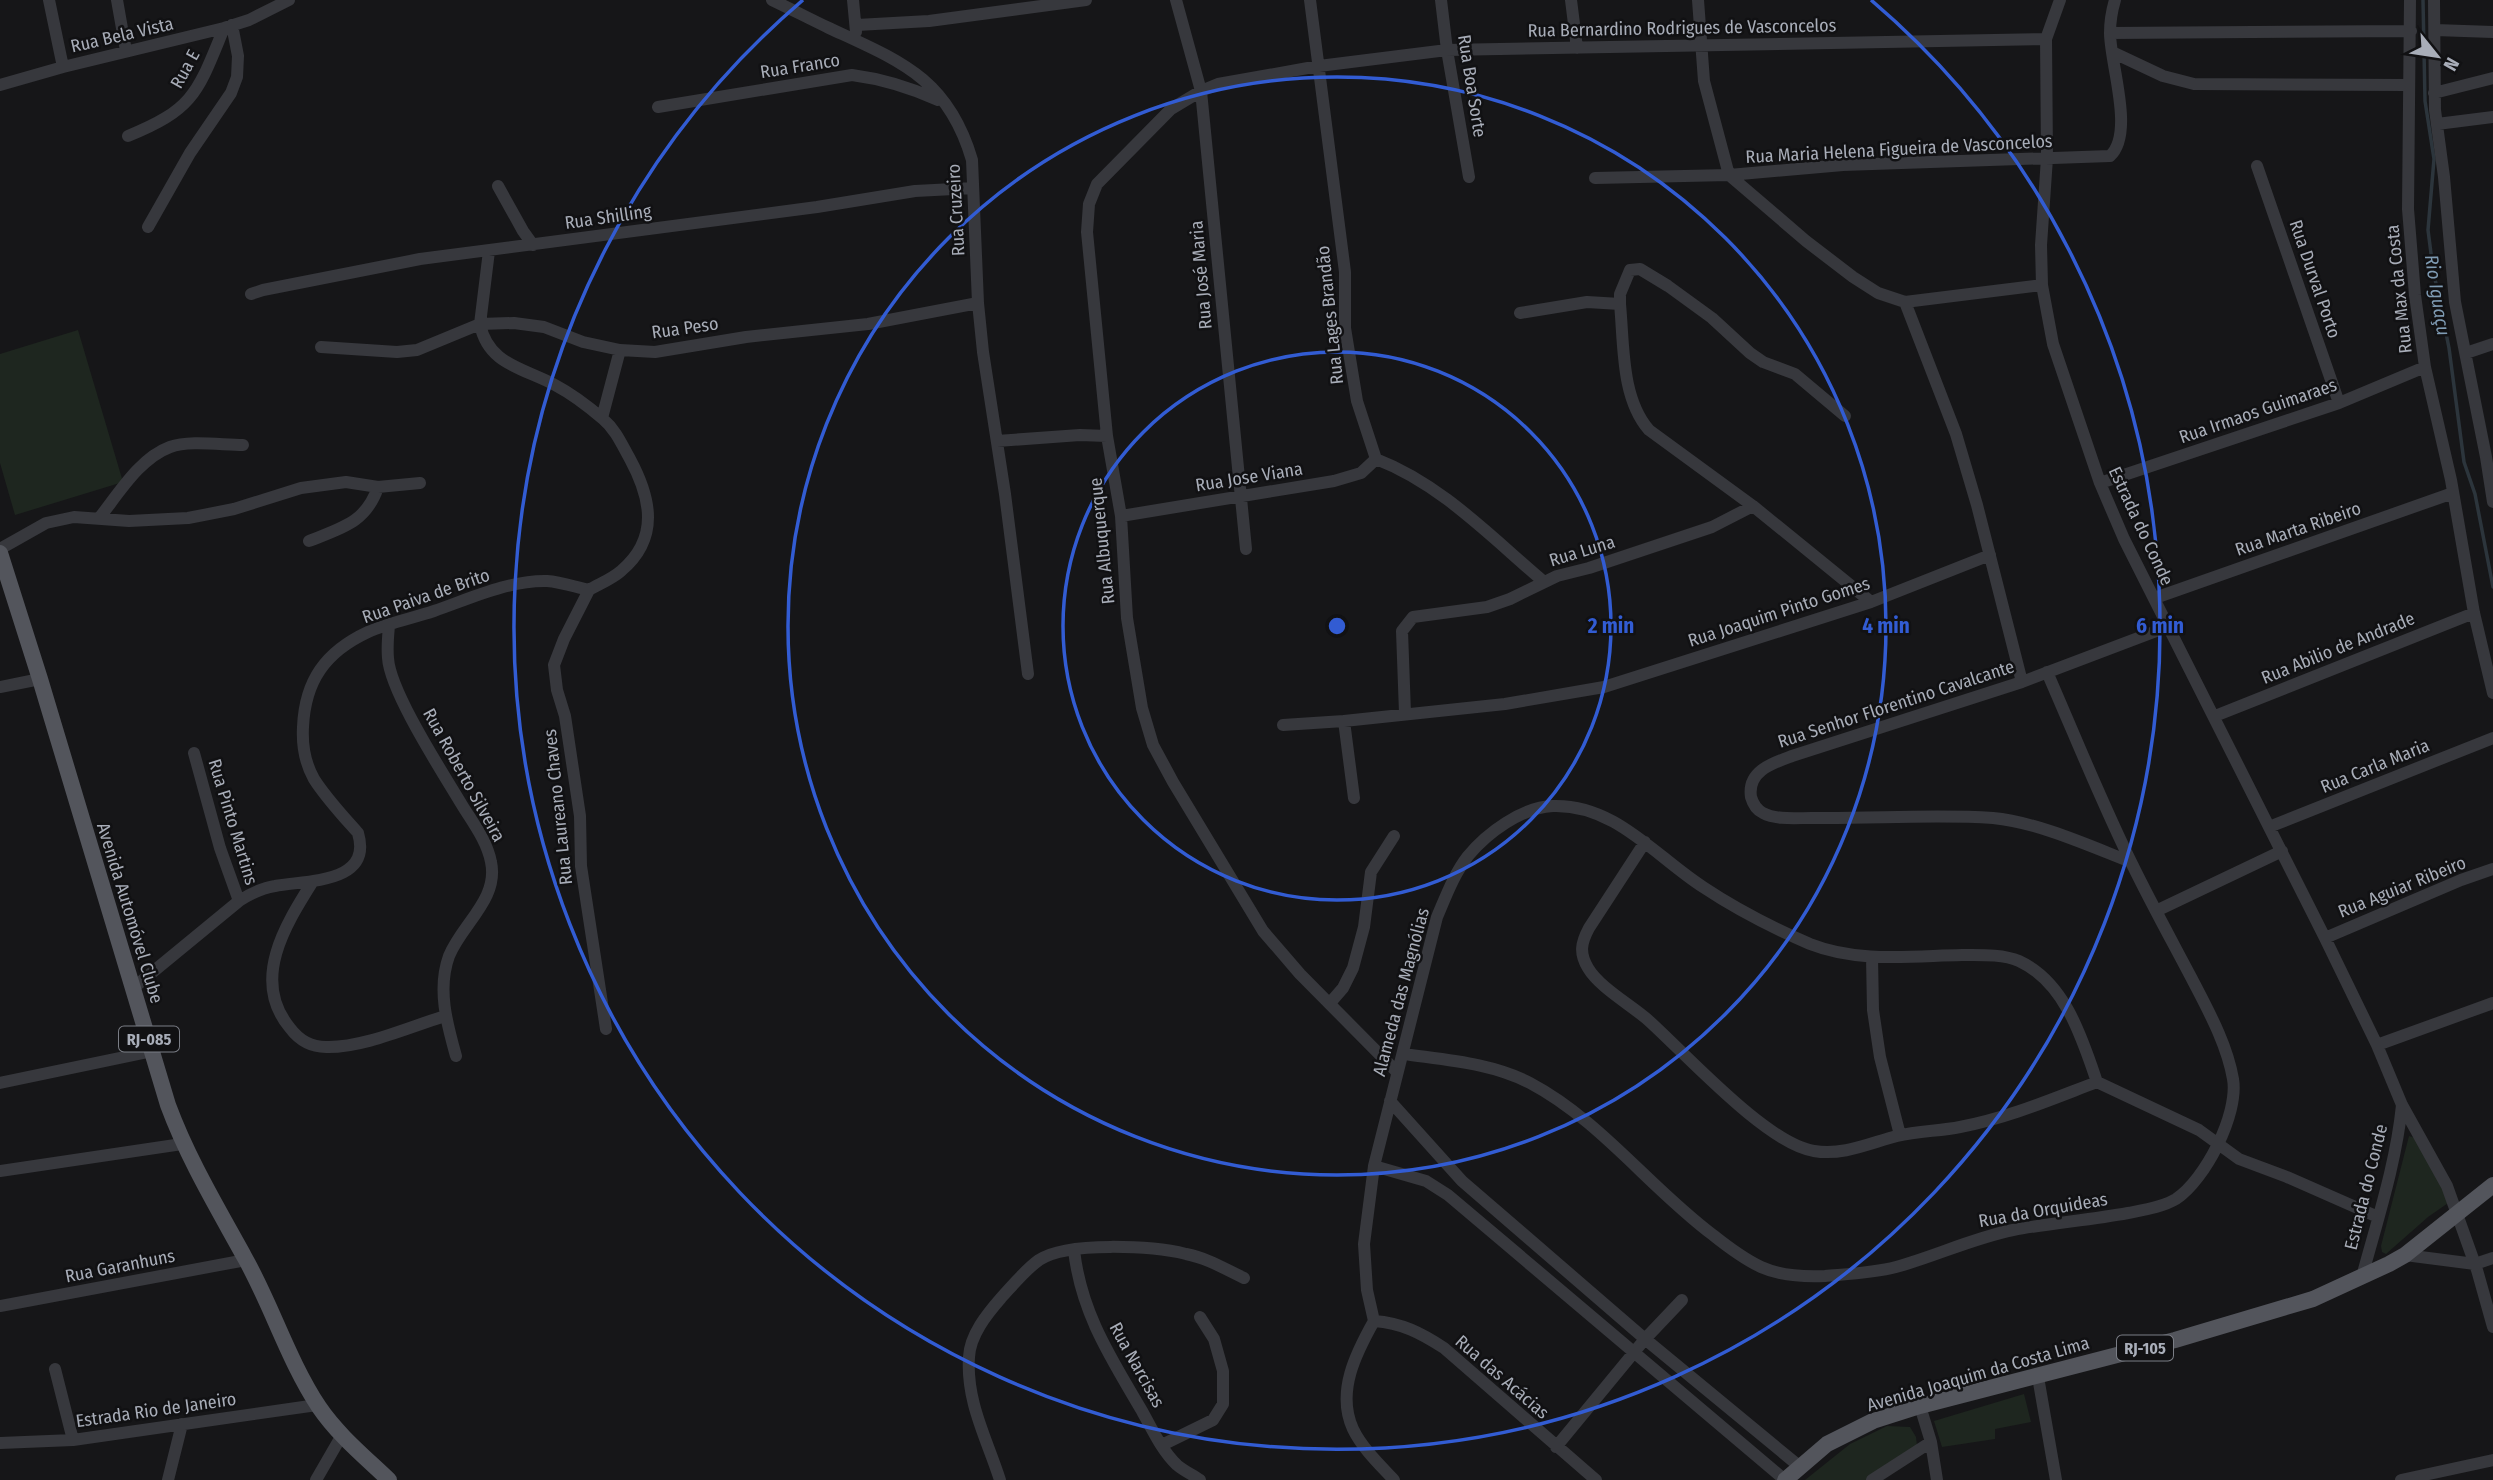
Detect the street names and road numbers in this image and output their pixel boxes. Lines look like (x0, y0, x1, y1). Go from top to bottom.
street label: Rua Bela Vista (69, 12, 176, 57)
street label: Rua Bernardino Rodrigues de Vasconcelos (1527, 14, 1837, 42)
street label: Rua Boa Sorte (1453, 33, 1491, 139)
street label: Rua E (166, 46, 204, 92)
street label: Rua Franco (759, 49, 841, 83)
street label: Rua Maria Helena Figueira de Vasconcelos (1745, 130, 2053, 168)
street label: Rua Cruzeiro (943, 163, 969, 257)
street label: Rua Shilling (563, 200, 653, 234)
street label: Rua Durval Porto (2284, 217, 2346, 341)
street label: Rua José Maria (1185, 220, 1217, 330)
street label: Rua Max da Costa (2381, 223, 2417, 354)
street label: Rua Lages Brandão (1312, 244, 1348, 386)
street label: Rua Peso (650, 312, 720, 344)
street label: Rua Irmaos Guimaraes (2176, 374, 2340, 448)
street label: Rua Jose Viana (1194, 458, 1304, 496)
street label: Estrada do Conde (2104, 463, 2178, 589)
street label: Rua Albuquerque (1084, 477, 1120, 605)
street label: Rua Marta Ribeiro (2232, 497, 2364, 561)
street label: Rua Luna (1546, 531, 1618, 571)
street label: Rua Paiva de Brito (359, 564, 493, 628)
street label: Rua Joaquim Pinto Gomes (1685, 572, 1873, 652)
street label: Rua Abilio de Andrade (2258, 607, 2418, 689)
street label: Rua Senhor Florentino Cavalcante (1775, 655, 2017, 753)
street label: Rua Roberto Silveira (418, 704, 510, 846)
street label: Rua Laureano Chaves (539, 728, 577, 886)
street label: Rua Carla Maria (2317, 734, 2433, 798)
street label: Rua Pinto Martins (203, 756, 263, 888)
street label: Avenida Automóvel Clube (92, 820, 168, 1006)
street label: Rua Aguiar Ribeiro (2335, 851, 2469, 923)
street label: Alameda das Magnólias (1368, 905, 1434, 1078)
road number: RJ-085 (119, 1026, 179, 1051)
street label: Estrada do Conde (2340, 1122, 2392, 1252)
street label: Rua da Orquideas (1977, 1188, 2109, 1232)
street label: Rua Garanhuns (63, 1245, 177, 1287)
street label: Rua Narcisas (1105, 1319, 1170, 1412)
street label: Rua das Acácias (1451, 1330, 1554, 1424)
street label: Avenida Joaquim da Costa Lima (1864, 1332, 2092, 1416)
road number: RJ-105 (2117, 1336, 2173, 1360)
street label: Estrada Rio de Janeiro (74, 1388, 238, 1432)

